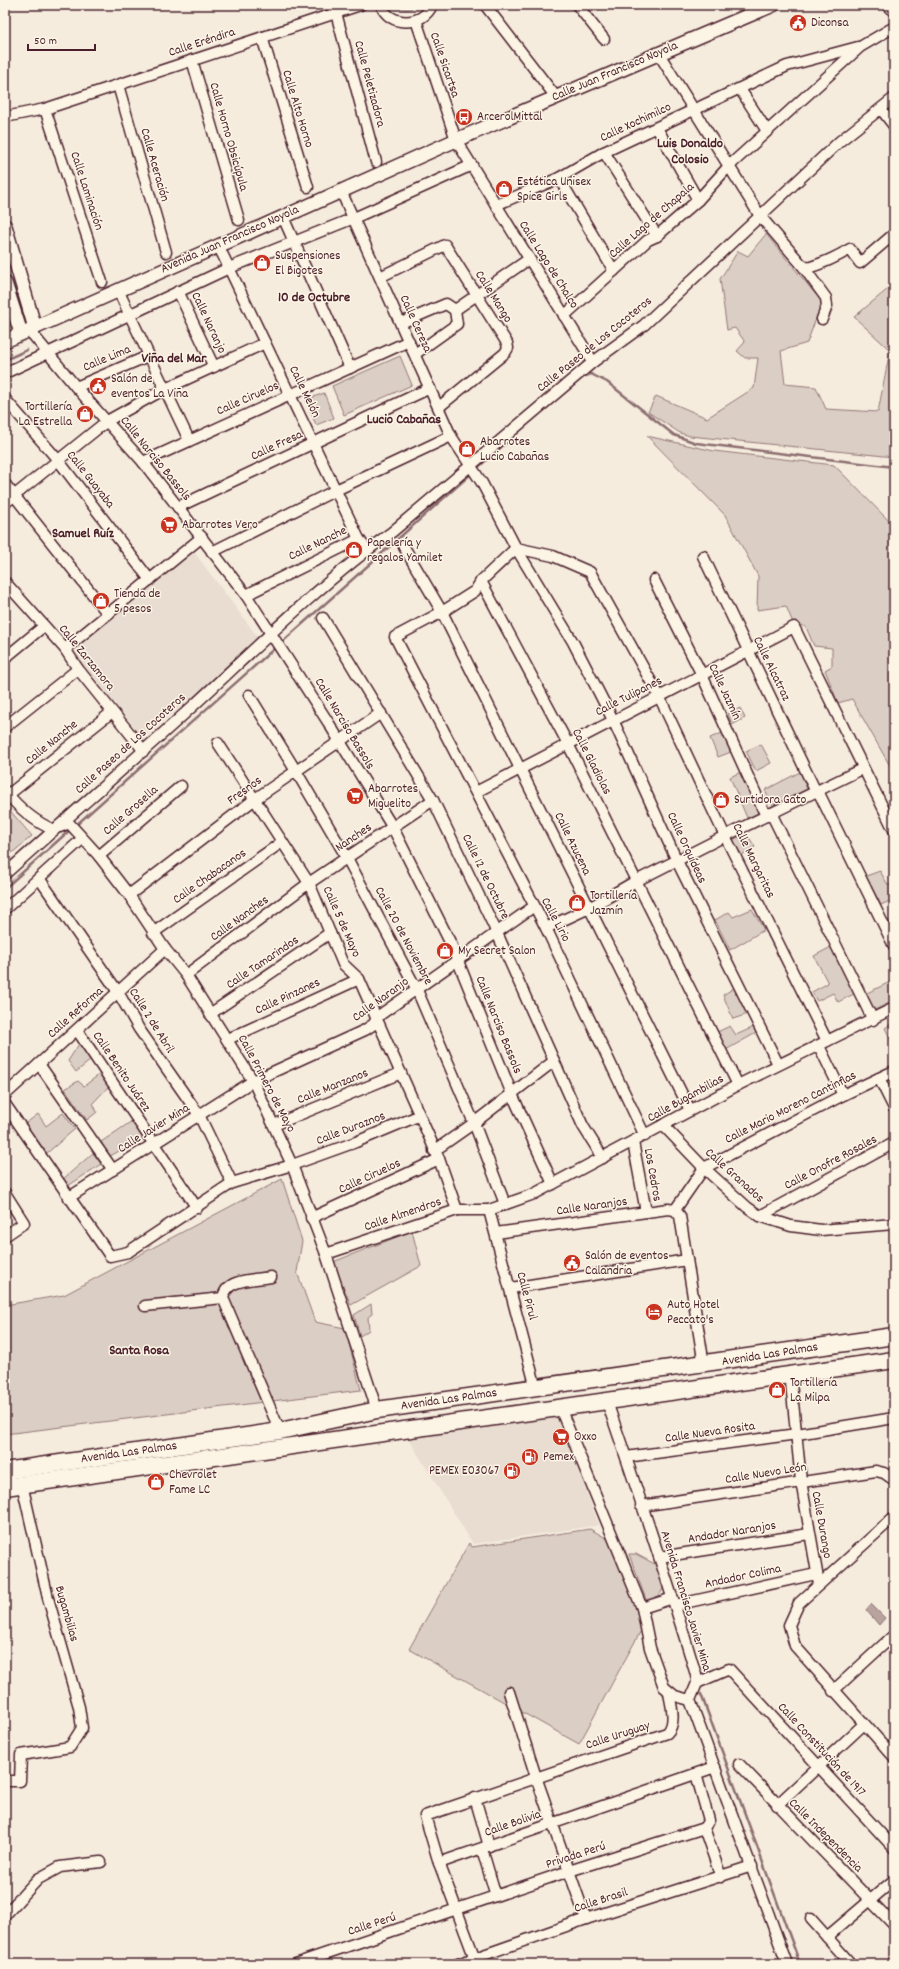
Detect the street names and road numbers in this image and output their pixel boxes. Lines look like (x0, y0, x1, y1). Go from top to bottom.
street label: Calle Eréndira (166, 23, 239, 63)
street label: Calle Sicartsa (424, 30, 464, 101)
street label: Calle Juan Francisco Noyola (549, 37, 682, 107)
street label: Calle Peletizadora (348, 39, 390, 130)
street label: Calle Alto Horno (276, 68, 318, 150)
street label: Calle Horno Obsicúpula (203, 81, 253, 194)
street label: Calle Xochimilco (597, 98, 675, 148)
street label: Calle Aceración (134, 126, 174, 204)
street label: Calle Laminación (64, 149, 108, 233)
street label: Calle Lago de Chapala (605, 178, 700, 264)
street label: Avenida Juan Francisco Noyola (158, 201, 303, 279)
street label: Calle Lago de Chalco (513, 217, 583, 313)
street label: Calle Mango (469, 267, 517, 327)
street label: Calle Naranjo (185, 289, 231, 357)
street label: Calle Cereza (394, 292, 436, 357)
street label: Calle Paseo de Los Cocoteros (533, 292, 657, 398)
street label: Calle Lima (80, 340, 135, 378)
street label: Calle Melón (283, 363, 325, 421)
street label: Calle Ciruelos (214, 377, 282, 421)
street label: Calle Narciso Bassols (115, 413, 195, 505)
street label: Calle Fresa (248, 425, 307, 466)
street label: Calle Guayaba (61, 447, 119, 514)
street label: Calle Nanche (286, 522, 351, 566)
street label: Calle Zarzamora (53, 621, 119, 696)
street label: Calle Alcatraz (747, 634, 795, 704)
street label: Calle Jazmín (703, 661, 745, 723)
street label: Calle Tulipanes (592, 672, 666, 722)
street label: Calle Narciso Bassols (309, 674, 379, 774)
street label: Calle Paseo de Los Cocoteros (71, 689, 191, 799)
street label: Calle Nanche (22, 716, 83, 770)
street label: Calle Gladiolas (566, 726, 616, 798)
street label: Fresnos (224, 772, 266, 810)
street label: Calle Grosella (99, 781, 164, 840)
street label: Calle Azucena (549, 809, 596, 880)
street label: Calle Orquídeas (661, 809, 711, 887)
street label: Nanches (332, 819, 376, 857)
street label: Calle Margaritas (727, 820, 779, 902)
street label: Calle 12 de Octubre (456, 831, 514, 923)
street label: Calle Chabacanos (169, 844, 251, 910)
street label: Calle 5 de Mayo (317, 883, 365, 961)
street label: Calle 20 de Noviembre (369, 884, 437, 989)
street label: Calle Nanches (207, 891, 273, 947)
street label: Calle Lirio (535, 894, 575, 946)
street label: Calle Tamarindos (223, 932, 303, 994)
street label: Calle Naranjo (349, 973, 413, 1027)
street label: Calle Narciso Bassols (470, 973, 526, 1077)
street label: Calle Pinzanes (252, 974, 324, 1020)
street label: Calle Reforma (44, 982, 109, 1043)
street label: Calle 2 de Abril (123, 985, 179, 1057)
street label: Calle Benito Juárez (87, 1028, 155, 1116)
street label: Calle Primero de Mayo (232, 1032, 300, 1136)
street label: Calle Manzanos (294, 1064, 372, 1110)
street label: Calle Mario Moreno Cantinflas (722, 1066, 860, 1150)
street label: Calle Bugambilias (644, 1070, 728, 1128)
street label: Calle Javier Mina (114, 1099, 194, 1159)
street label: Calle Duraznos (314, 1107, 388, 1151)
street label: Calle Onofre Rosales (781, 1130, 881, 1196)
street label: Calle Granados (700, 1144, 768, 1208)
street label: Los Cedros (638, 1147, 666, 1203)
street label: Calle Ciruelos (336, 1154, 404, 1200)
street label: Calle Almendros (362, 1193, 444, 1237)
street label: Calle Naranjos (555, 1193, 629, 1221)
street label: Calle Pirul (510, 1270, 542, 1322)
street label: Avenida Las Palmas (720, 1338, 820, 1372)
street label: Avenida Las Palmas (400, 1384, 498, 1416)
street label: Calle Nueva Rosita (664, 1417, 757, 1449)
street label: Avenida Las Palmas (80, 1437, 178, 1469)
street label: Calle Nuevo León (724, 1458, 808, 1490)
street label: Calle Durango (806, 1490, 836, 1560)
street label: Andador Naranjos (687, 1517, 777, 1549)
street label: Avenida Francisco Javier Mina (655, 1528, 716, 1674)
street label: Andador Colima (703, 1559, 784, 1594)
street label: Bugambilias (49, 1584, 83, 1644)
street label: Calle Constitución de 1917 (772, 1699, 870, 1801)
street label: Calle Uruguay (583, 1716, 653, 1755)
street label: Calle Independencia (783, 1794, 867, 1878)
street label: Calle Bolivia (482, 1805, 545, 1843)
street label: Privada Perú (544, 1837, 608, 1875)
street label: Calle Brasil (572, 1883, 630, 1919)
street label: Calle Perú (346, 1908, 398, 1942)

